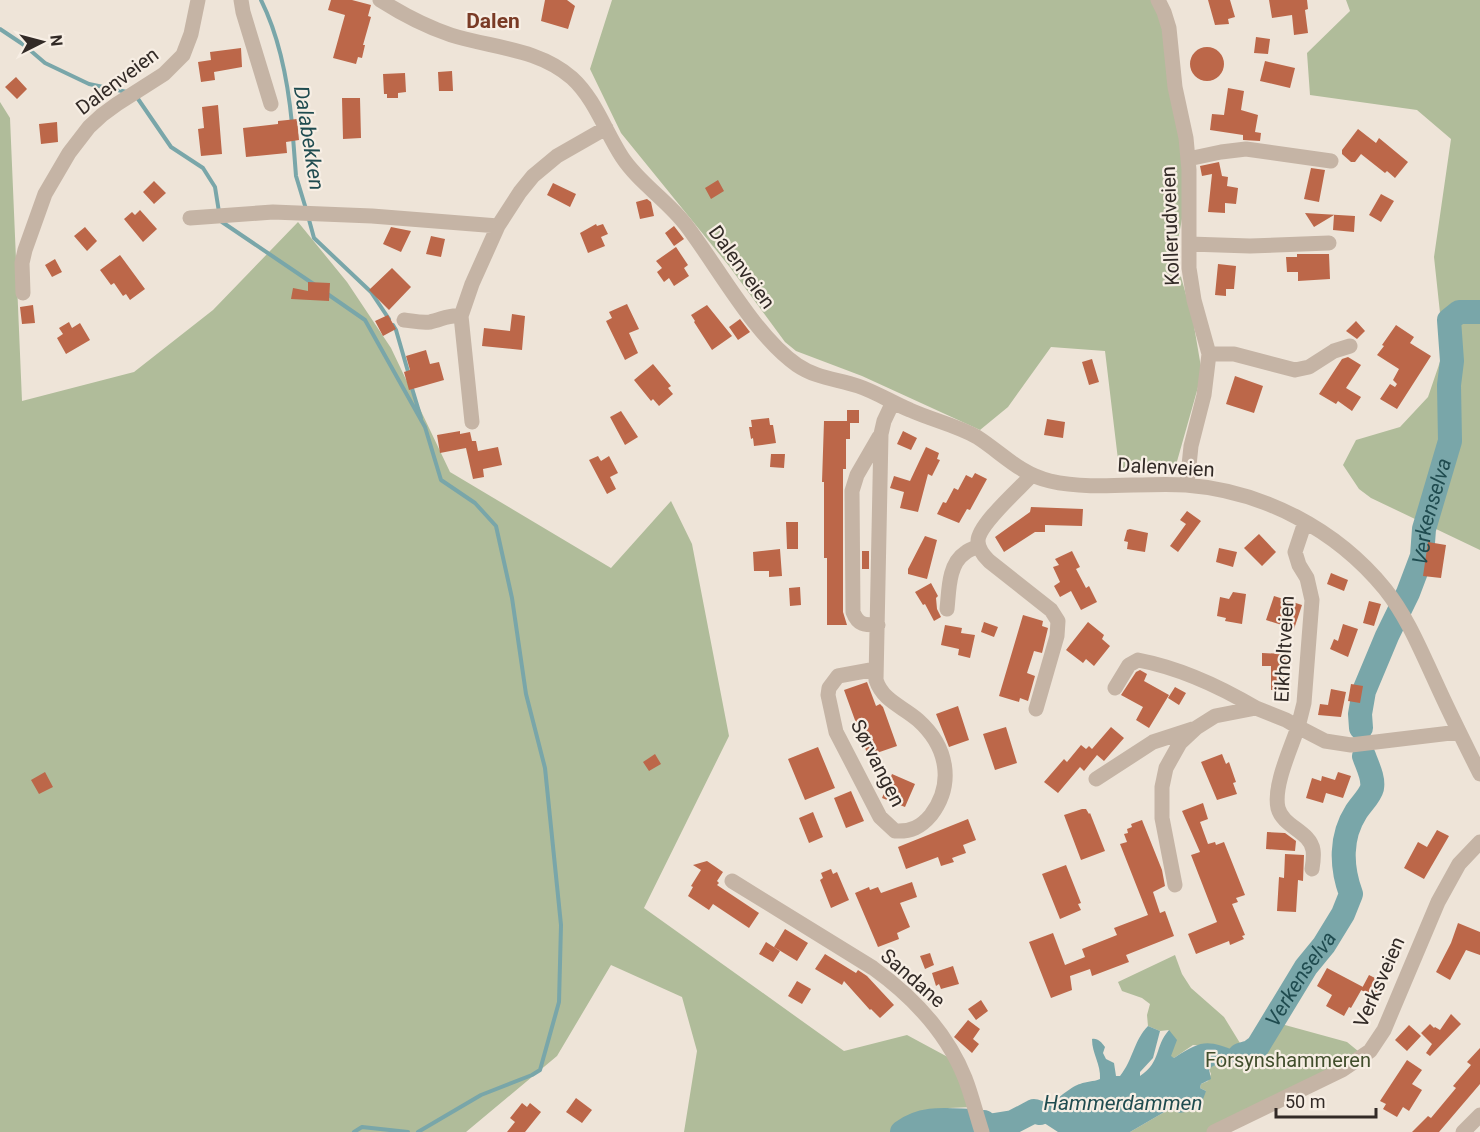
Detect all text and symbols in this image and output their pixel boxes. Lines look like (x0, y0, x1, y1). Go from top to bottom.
district label: Dalen (466, 9, 520, 33)
north arrow (12, 12, 72, 72)
text: N (46, 34, 66, 47)
street label: Dalenveien (71, 42, 163, 120)
water label: Dalabekken (289, 84, 329, 192)
street label: Kollerudveien (1156, 166, 1184, 286)
street label: Dalenveien (704, 221, 780, 313)
street label: Dalenveien (1117, 452, 1215, 482)
water label: Verkenselva (1408, 455, 1456, 569)
street label: Eikholtveien (1269, 595, 1299, 703)
street label: Sørvangen (846, 715, 910, 811)
water label: Verkenselva (1261, 927, 1341, 1031)
street label: Verksveien (1348, 933, 1410, 1031)
street label: Sandane (876, 943, 950, 1013)
park label: Forsynshammeren (1205, 1048, 1371, 1072)
scale bar (1276, 1081, 1376, 1119)
water label: Hammerdammen (1043, 1091, 1203, 1115)
text: 50 m (1285, 1091, 1325, 1112)

